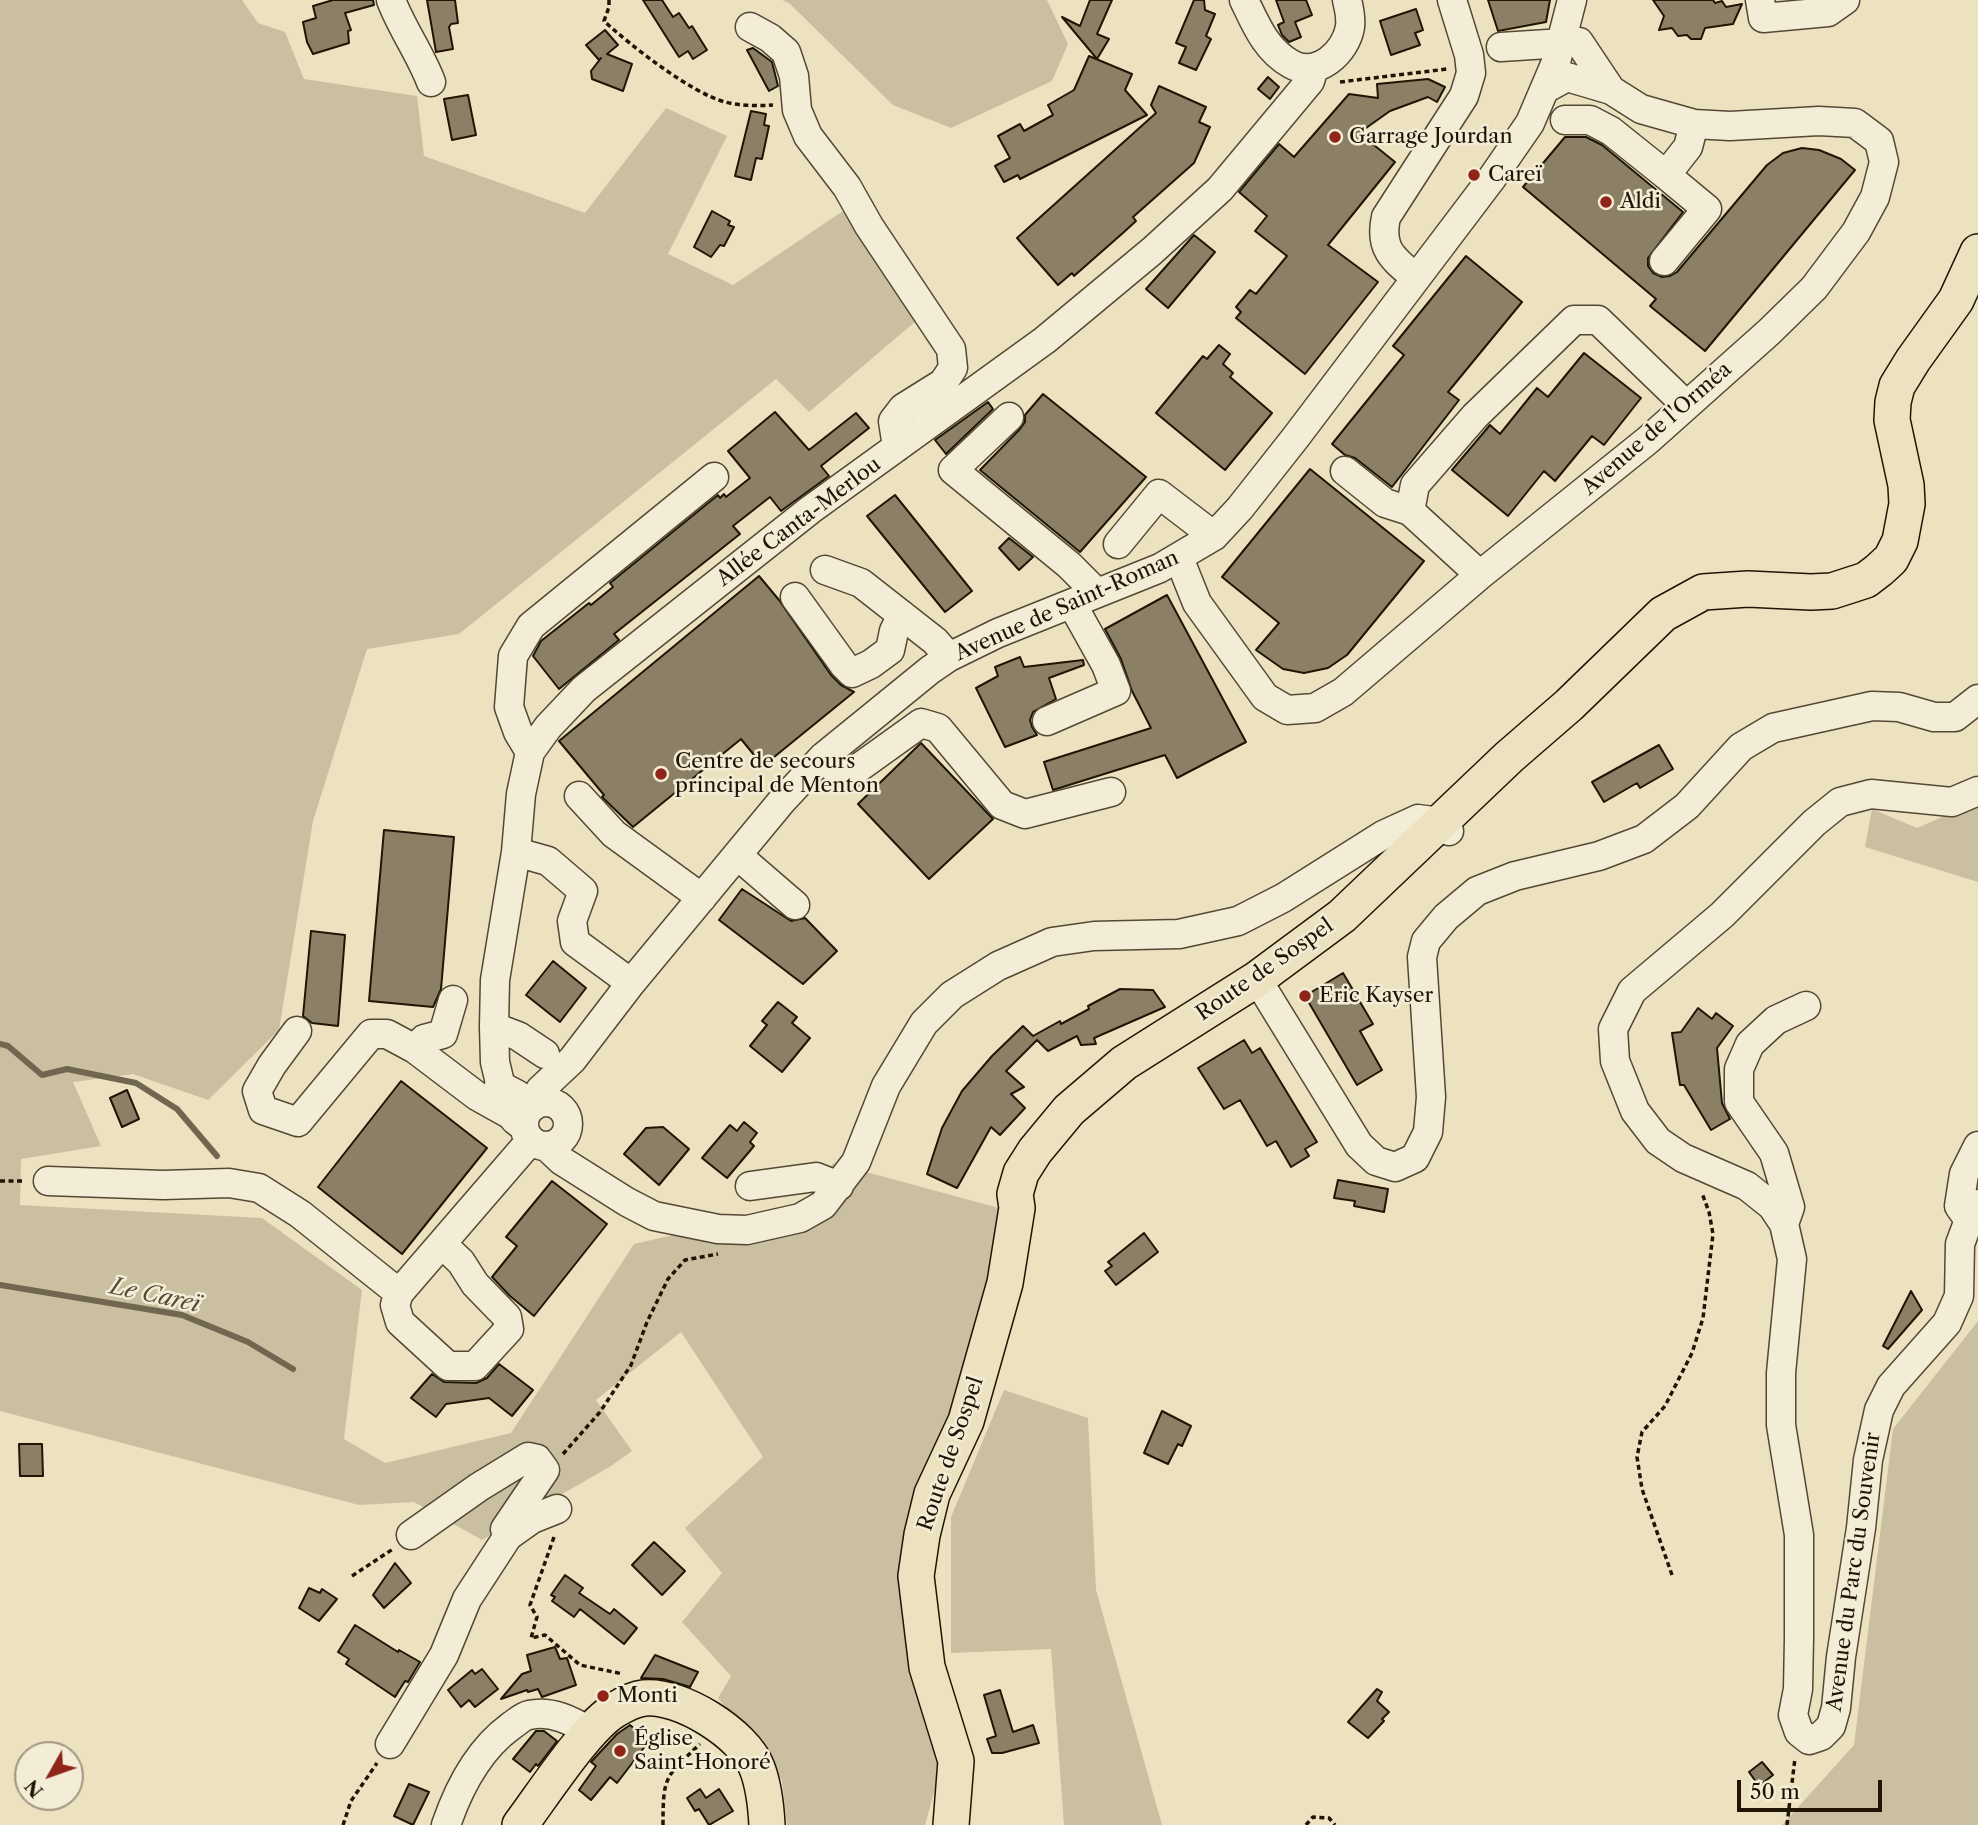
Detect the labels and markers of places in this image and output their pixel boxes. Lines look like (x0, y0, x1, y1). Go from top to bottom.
place label: Garrage Jourdan (1349, 124, 1513, 150)
marker: Garrage Jourdan (1327, 129, 1343, 145)
place label: Careï (1488, 162, 1542, 188)
marker: Careï (1466, 167, 1482, 183)
place label: Aldi (1620, 189, 1661, 215)
marker: Aldi (1598, 194, 1614, 210)
place label: Centre de secours principal de Menton (675, 749, 879, 799)
marker: Centre de secours principal de Menton (653, 766, 669, 782)
place label: Eric Kayser (1319, 983, 1433, 1009)
marker: Eric Kayser (1297, 988, 1313, 1004)
place label: Monti (617, 1683, 678, 1709)
marker: Monti (595, 1688, 611, 1704)
place label: Église Saint-Honoré (634, 1726, 771, 1776)
marker: Église Saint-Honoré (612, 1743, 628, 1759)

